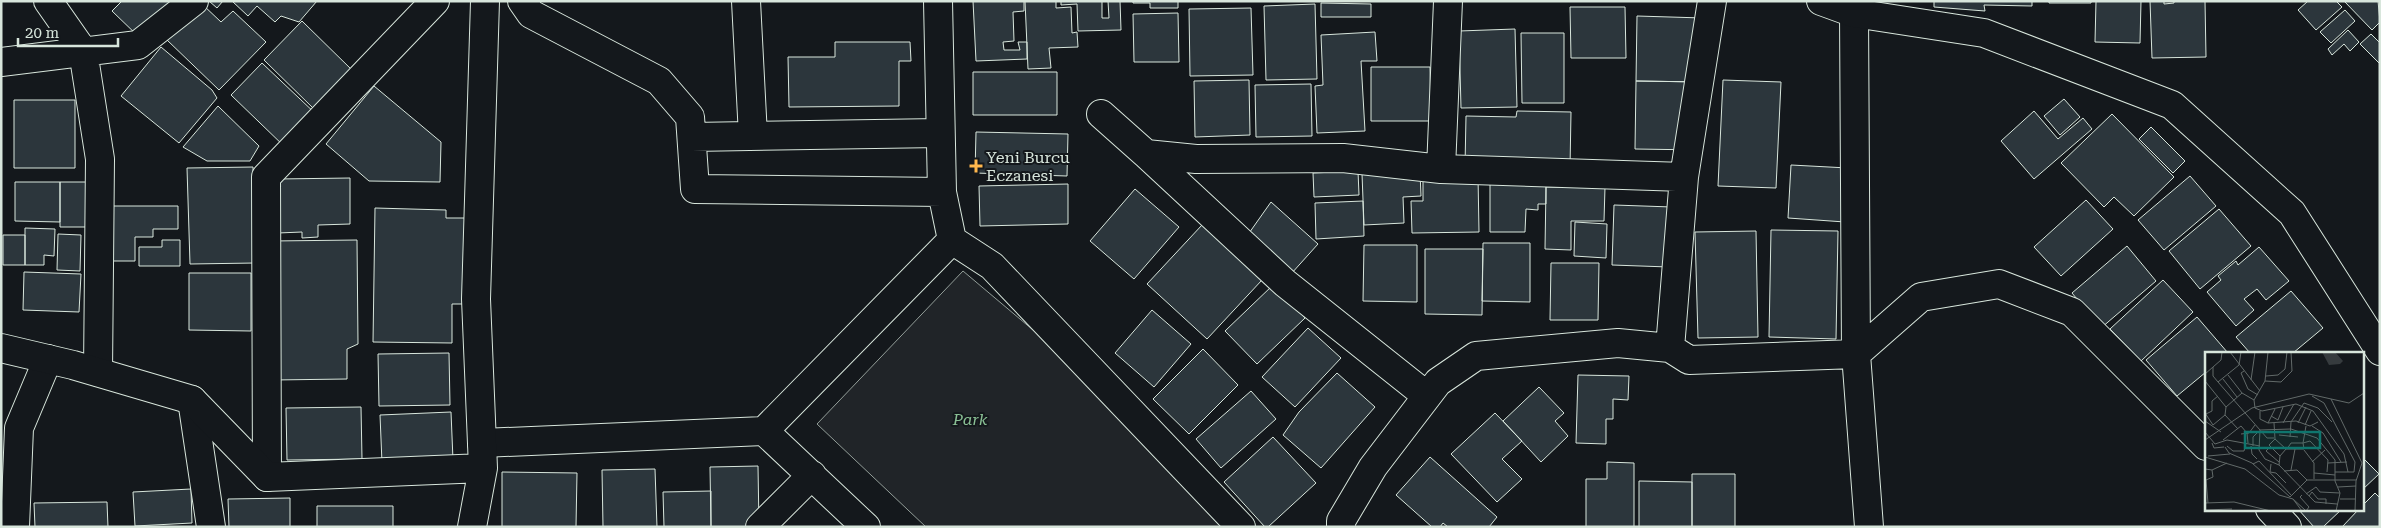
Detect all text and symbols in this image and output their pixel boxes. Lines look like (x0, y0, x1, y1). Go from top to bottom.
scale bar (18, 15, 118, 47)
text: 20 m (25, 24, 60, 42)
place label: Yeni Burcu Eczanesi (986, 148, 1070, 185)
marker: Yeni Burcu Eczanesi (970, 160, 982, 172)
inset map (2205, 352, 2364, 510)
park label: Park (952, 410, 988, 429)

